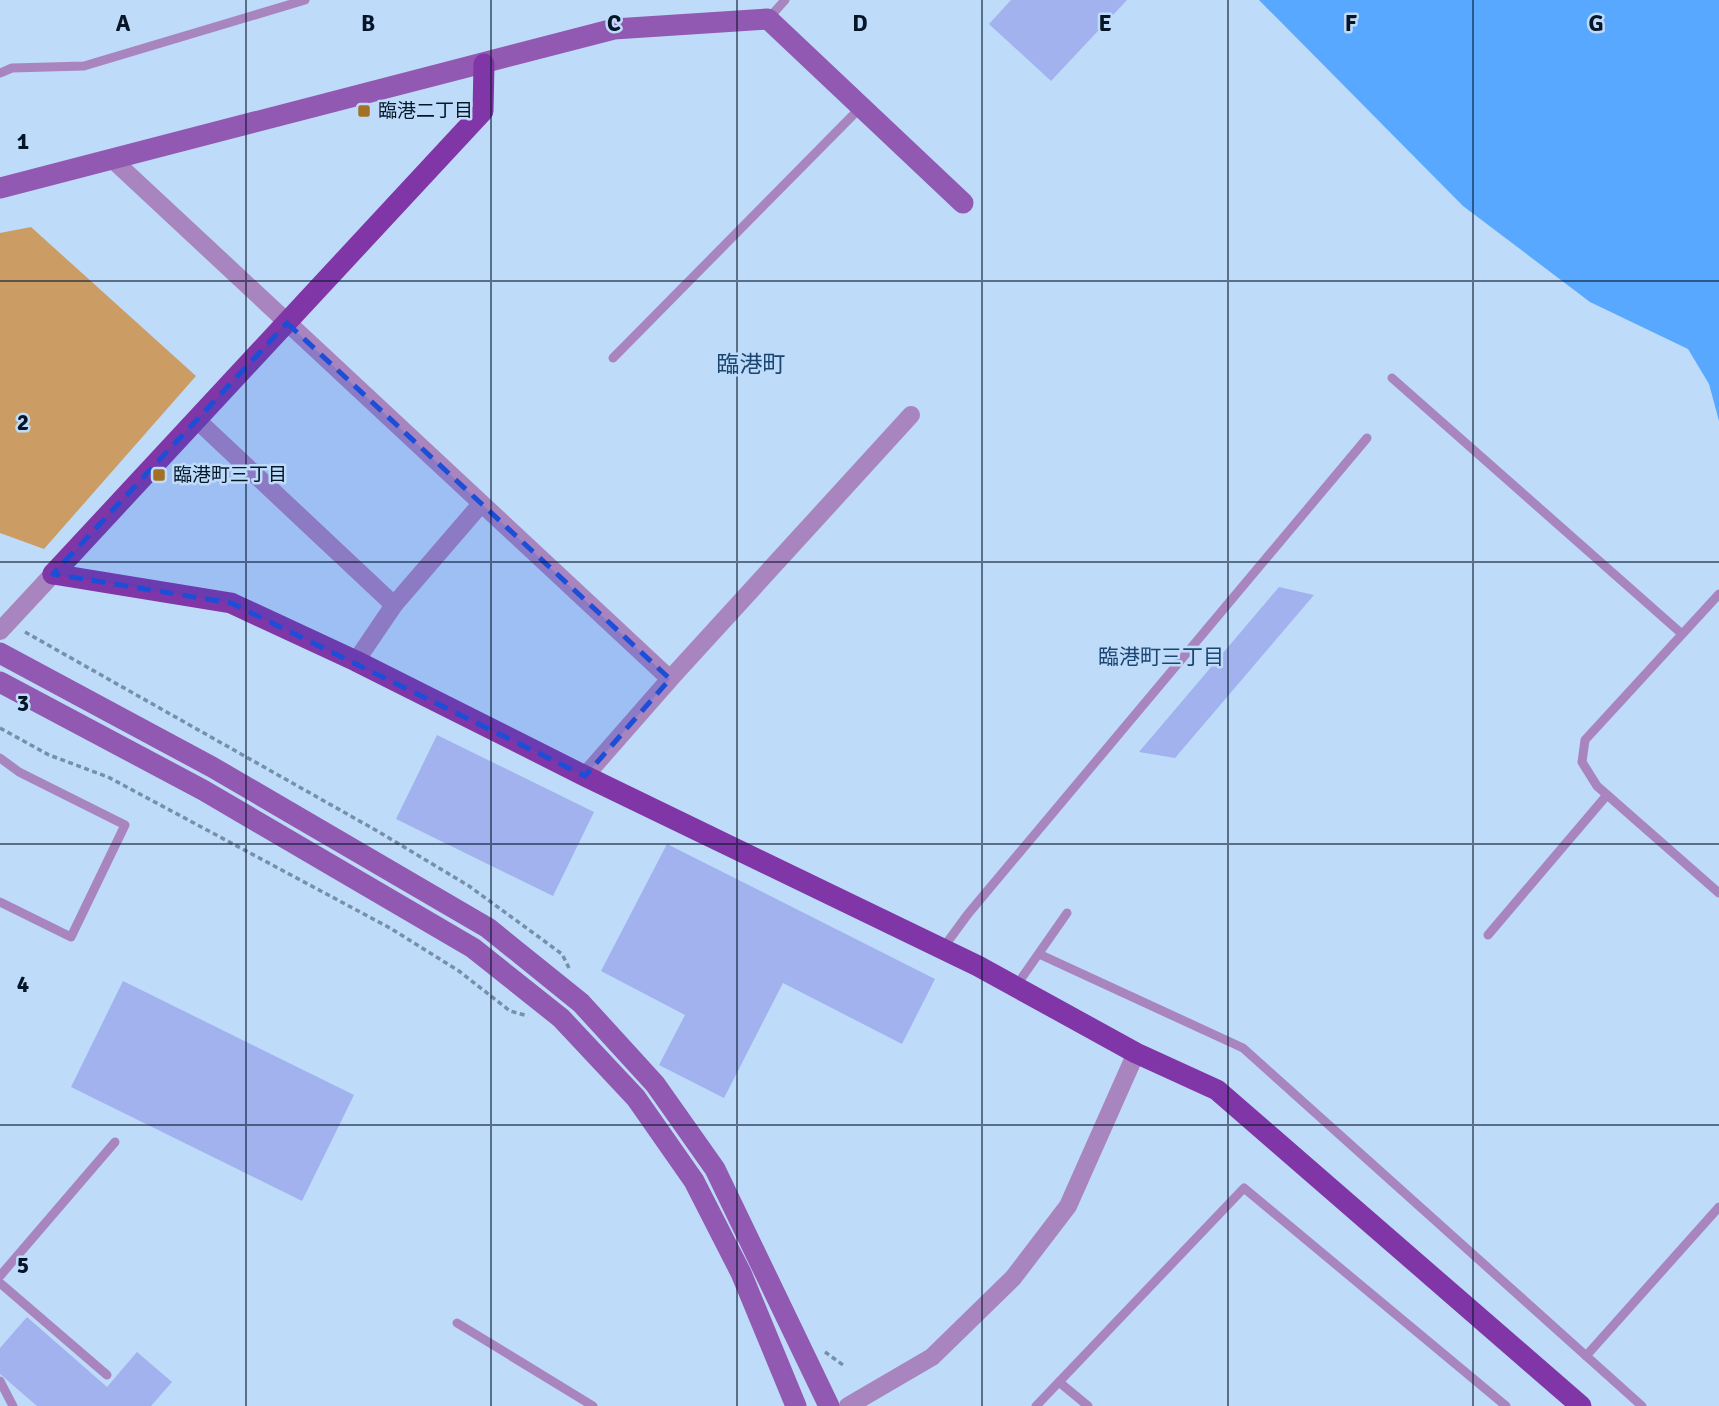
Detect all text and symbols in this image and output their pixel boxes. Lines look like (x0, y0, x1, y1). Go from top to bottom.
text: A (116, 9, 131, 38)
text: B (361, 9, 375, 38)
text: C (607, 9, 621, 38)
text: D (852, 9, 868, 38)
text: E (1098, 9, 1112, 38)
text: F (1345, 9, 1357, 38)
text: G (1588, 9, 1604, 38)
place label: 臨港二丁目 (378, 99, 473, 123)
marker: 臨港二丁目 (356, 103, 372, 119)
text: 1 (17, 127, 29, 156)
district label: 臨港町 (717, 350, 786, 379)
text: 2 (17, 408, 29, 437)
place label: 臨港町三丁目 (173, 463, 287, 487)
marker: 臨港町三丁目 (151, 467, 167, 483)
district label: 臨港町三丁目 (1098, 644, 1224, 670)
text: 3 (17, 689, 29, 718)
text: 4 (17, 970, 29, 999)
text: 5 (17, 1251, 29, 1280)

